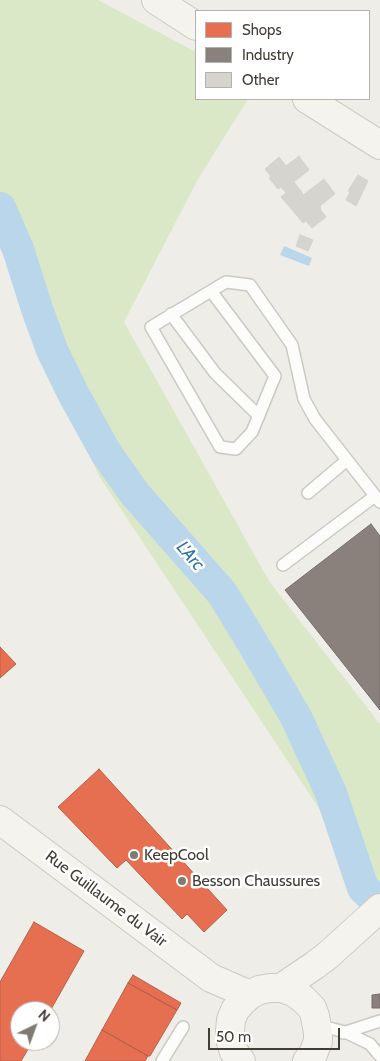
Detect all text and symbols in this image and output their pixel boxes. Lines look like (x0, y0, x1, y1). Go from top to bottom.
legend (195, 10, 370, 100)
text: Shops (242, 21, 282, 39)
text: Industry (242, 46, 294, 64)
text: Other (242, 71, 279, 89)
water label: L'Arc (172, 537, 208, 575)
place label: KeepCool (144, 845, 209, 865)
street label: Rue Guillaume du Vair (41, 847, 171, 951)
marker: KeepCool (128, 849, 140, 861)
place label: Besson Chaussures (192, 871, 320, 891)
marker: Besson Chaussures (176, 875, 188, 887)
north arrow (10, 1001, 60, 1051)
text: N (35, 1006, 54, 1026)
scale bar (210, 1018, 342, 1050)
text: 50 m (216, 1028, 251, 1046)

